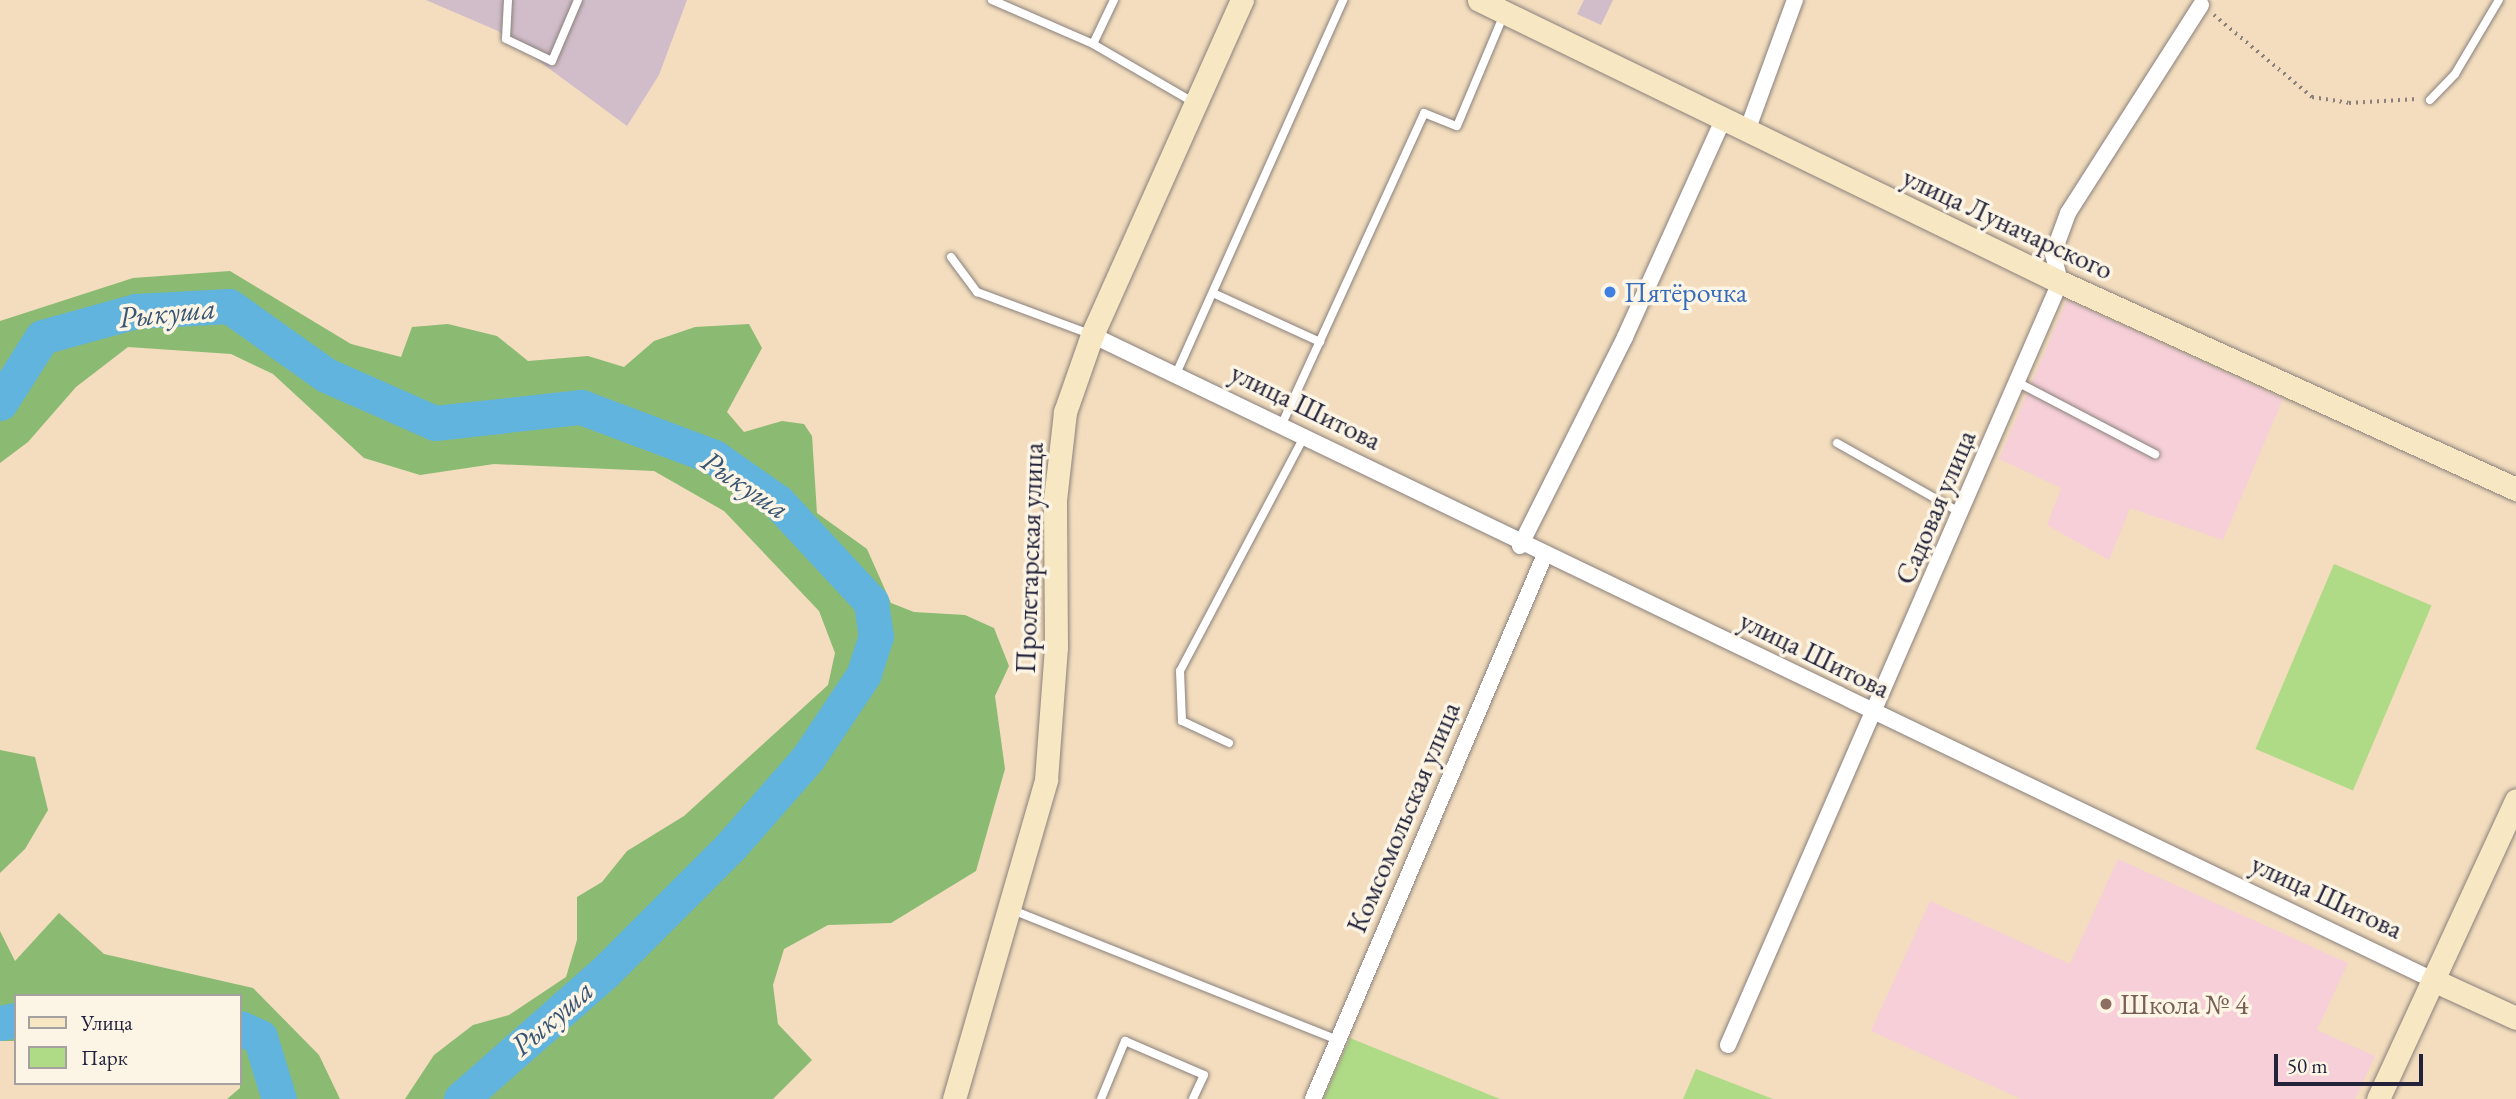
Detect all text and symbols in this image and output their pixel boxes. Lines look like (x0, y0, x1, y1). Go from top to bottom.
street label: улица Луначарского (1898, 160, 2118, 286)
place label: Пятёрочка (1624, 275, 1747, 309)
marker: Пятёрочка (1602, 284, 1618, 300)
water label: Рыкуша (117, 290, 217, 336)
street label: улица Шитова (1225, 355, 1387, 457)
street label: Садовая улица (1887, 425, 1983, 589)
street label: Пролетарская улица (1008, 442, 1050, 674)
water label: Рыкуша (694, 443, 796, 527)
street label: улица Шитова (1734, 603, 1896, 705)
street label: Комсомольская улица (1339, 697, 1467, 937)
street label: улица Шитова (2246, 846, 2408, 946)
water label: Рыкуша (503, 972, 601, 1064)
place label: Школа № 4 (2120, 987, 2248, 1021)
legend (14, 994, 242, 1085)
marker: Школа № 4 (2098, 996, 2114, 1012)
text: Улица (81, 1009, 133, 1036)
scale bar (2278, 1040, 2427, 1084)
text: Парк (81, 1044, 128, 1071)
text: 50 m (2287, 1052, 2328, 1079)

